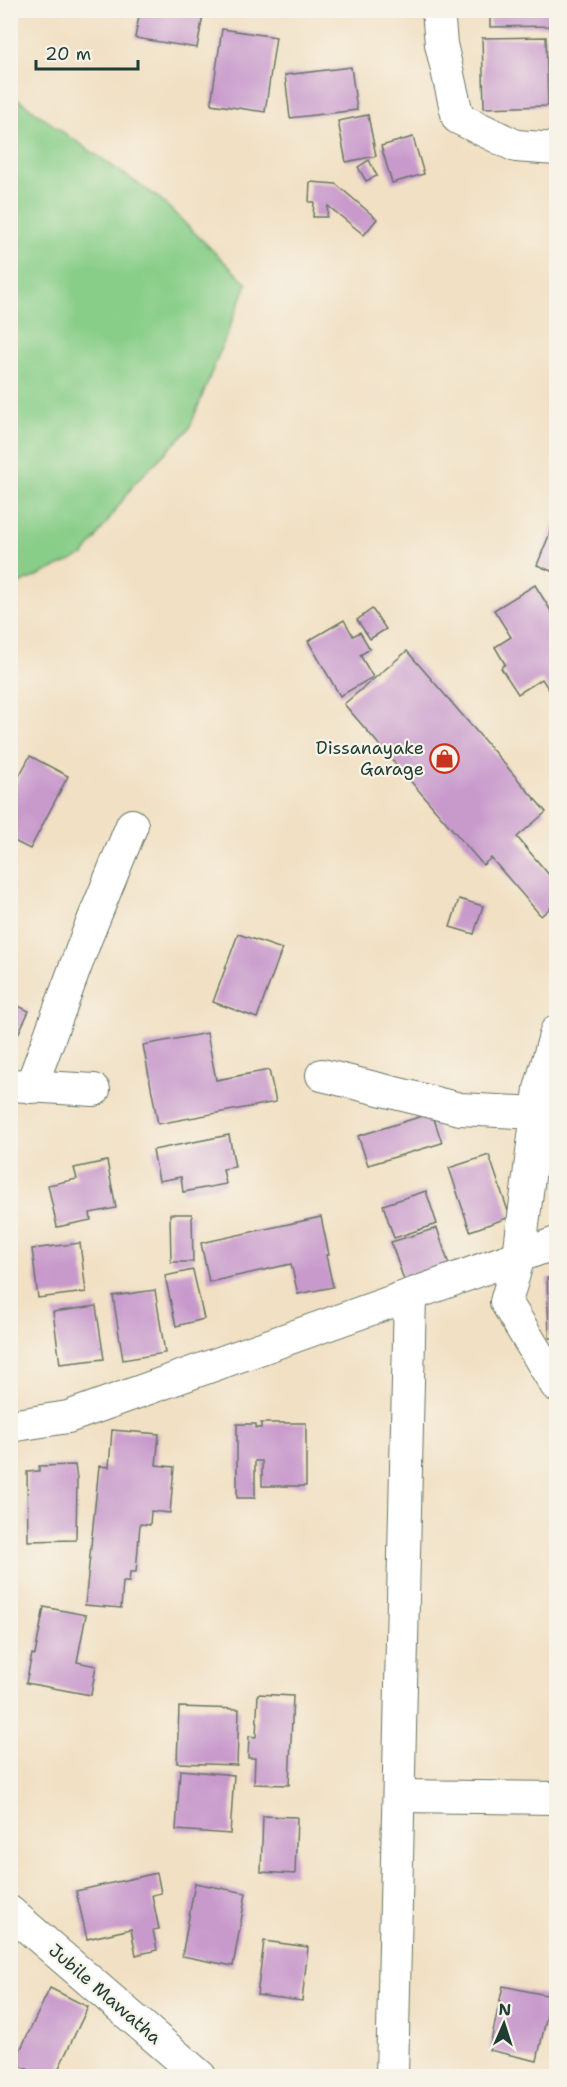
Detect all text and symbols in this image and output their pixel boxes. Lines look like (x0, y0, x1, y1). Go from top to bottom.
scale bar (36, 33, 138, 71)
text: 20 m (45, 42, 91, 66)
place label: Dissanayake Garage (316, 736, 424, 781)
shop icon: Dissanayake Garage (429, 742, 461, 774)
street label: Jubile Mawatha (44, 1938, 166, 2050)
north arrow (474, 1994, 534, 2054)
text: N (498, 1999, 512, 2020)

